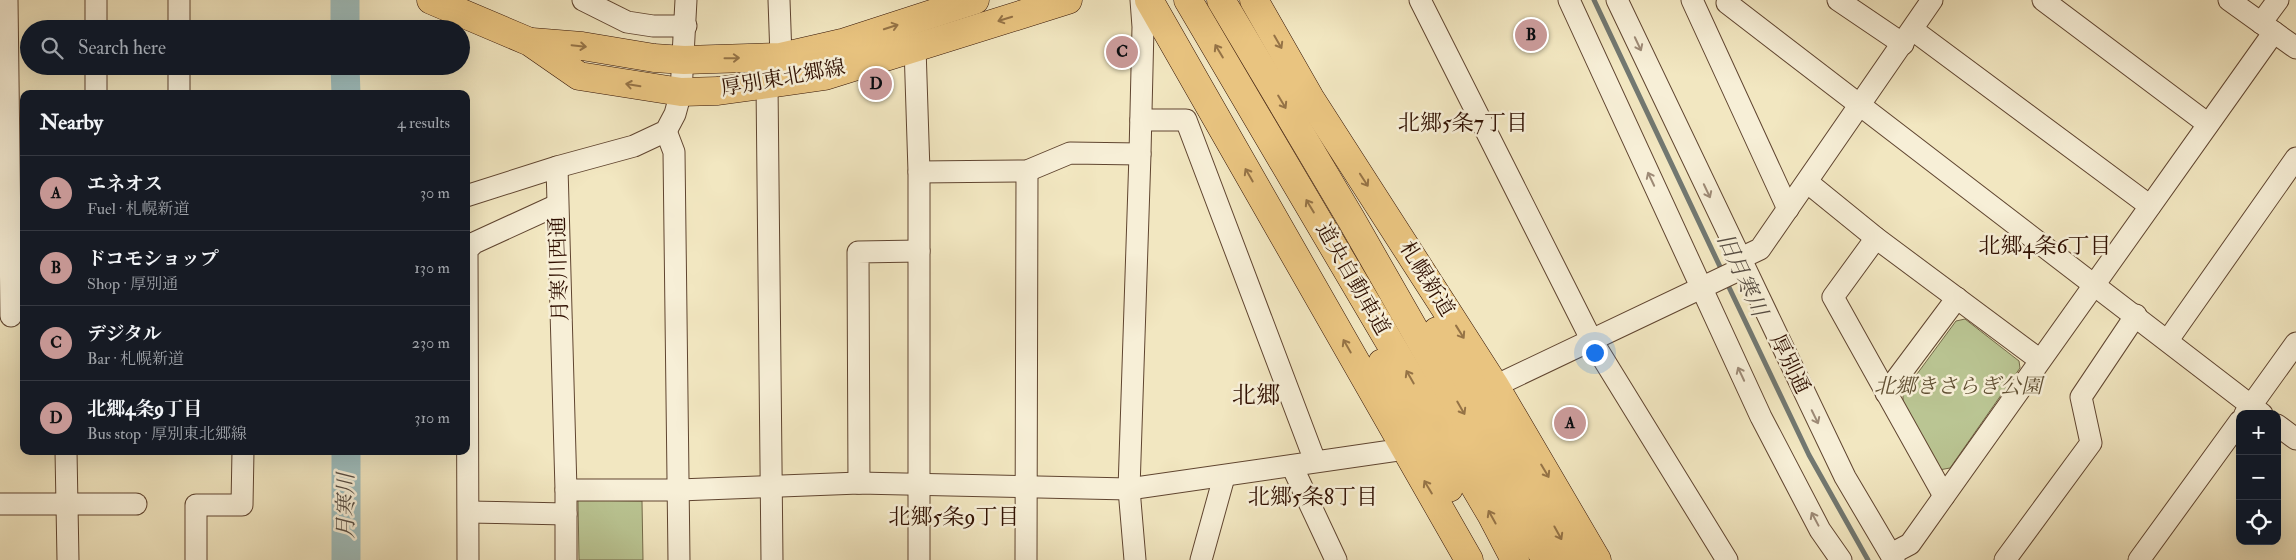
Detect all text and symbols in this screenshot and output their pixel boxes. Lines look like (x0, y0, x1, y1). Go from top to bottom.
one-way arrow (997, 15, 1013, 25)
pin: B (1515, 16, 1547, 54)
search box (20, 20, 470, 75)
one-way arrow (882, 22, 898, 32)
pin: C (1106, 33, 1138, 71)
icon: search (38, 34, 66, 62)
one-way arrow (1273, 35, 1283, 50)
text: Search here (78, 36, 166, 60)
one-way arrow (1634, 36, 1643, 51)
one-way arrow (571, 41, 587, 51)
one-way arrow (1213, 45, 1223, 59)
street label: 厚別東北郷線 (719, 54, 847, 102)
one-way arrow (724, 54, 740, 63)
pin: D (860, 65, 892, 103)
one-way arrow (625, 79, 641, 89)
one-way arrow (1277, 94, 1287, 108)
text: Nearby (40, 109, 103, 136)
district label: 北郷5条7丁目 (1398, 109, 1528, 137)
text: 4 results (397, 113, 450, 133)
one-way arrow (1244, 168, 1254, 182)
text: エネオス (87, 172, 163, 196)
one-way arrow (1646, 172, 1655, 187)
one-way arrow (1359, 173, 1369, 187)
text: A (51, 183, 61, 203)
text: 30 m (420, 183, 450, 203)
one-way arrow (1703, 183, 1712, 198)
text: Fuel · 札幌新道 (87, 199, 190, 219)
one-way arrow (1305, 200, 1315, 214)
street label: 月寒川西通 (544, 216, 574, 322)
street label: 道央自動車道 (1310, 218, 1396, 340)
water label: 旧月寒川 (1711, 229, 1774, 323)
district label: 北郷4条6丁目 (1979, 232, 2111, 260)
street label: 札幌新道 (1393, 236, 1461, 322)
text: ドコモショップ (87, 247, 219, 271)
text: B (51, 258, 61, 278)
text: 130 m (414, 258, 450, 278)
text: Shop · 厚別通 (87, 274, 178, 294)
text: デジタル (87, 322, 162, 346)
one-way arrow (1455, 325, 1466, 339)
street label: 厚別通 (1764, 330, 1816, 398)
text: C (50, 333, 62, 353)
text: 230 m (412, 333, 450, 353)
one-way arrow (1342, 339, 1352, 354)
your location (1582, 340, 1608, 366)
text: Bar · 札幌新道 (87, 349, 184, 369)
one-way arrow (1736, 367, 1745, 382)
one-way arrow (1405, 370, 1415, 384)
park label: 北郷きさらぎ公園 (1874, 373, 2045, 400)
district label: 北郷 (1232, 380, 1280, 411)
text: 北郷4条9丁目 (87, 397, 202, 421)
one-way arrow (1456, 401, 1466, 416)
pin: A (1554, 404, 1586, 442)
text: D (49, 408, 63, 428)
text: 310 m (414, 408, 450, 428)
one-way arrow (1810, 409, 1820, 424)
map controls (2236, 410, 2281, 545)
button: + (2236, 410, 2281, 455)
text: Bus stop · 厚別東北郷線 (87, 424, 247, 444)
button: − (2236, 455, 2281, 500)
one-way arrow (1541, 463, 1551, 477)
water label: 月寒川 (332, 471, 360, 539)
one-way arrow (1422, 481, 1432, 495)
district label: 北郷5条8丁目 (1248, 483, 1378, 511)
button: locate (2236, 500, 2281, 545)
district label: 北郷5条9丁目 (889, 503, 1019, 531)
one-way arrow (1487, 510, 1496, 525)
one-way arrow (1809, 512, 1819, 527)
one-way arrow (1553, 525, 1563, 539)

